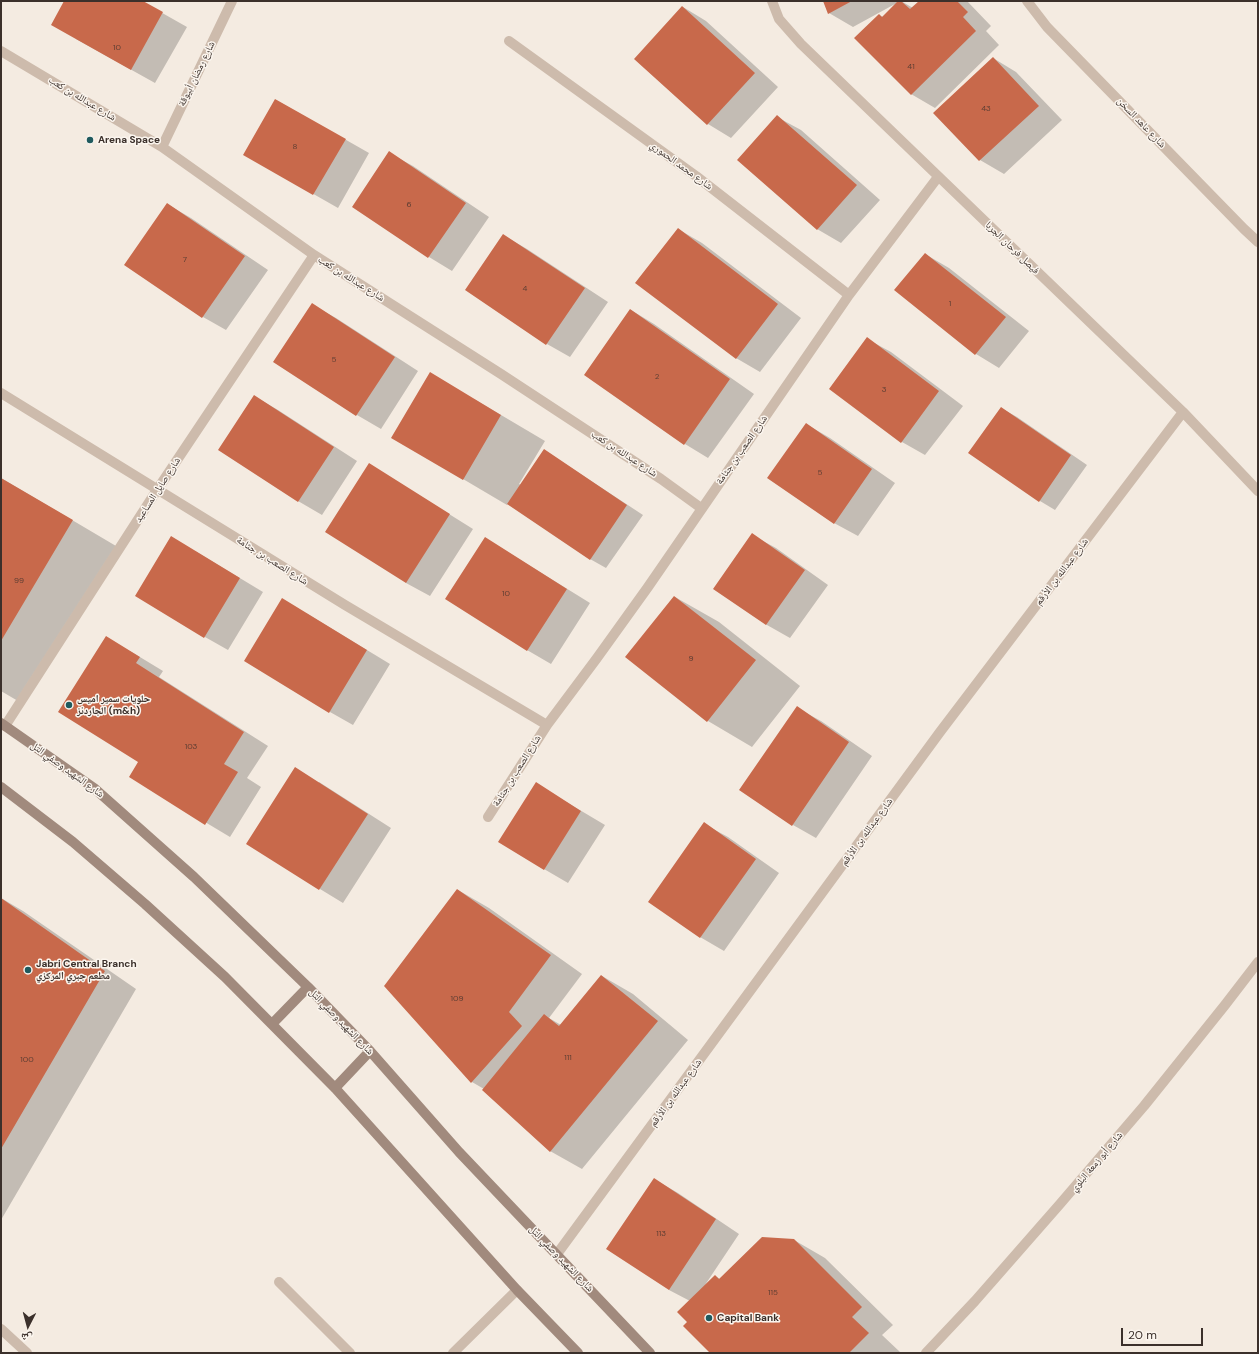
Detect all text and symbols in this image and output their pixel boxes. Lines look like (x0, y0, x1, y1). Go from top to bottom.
street label: شارع رمضان أبيوقة (176, 39, 218, 109)
house number: 10 (113, 43, 121, 53)
house number: 41 (907, 62, 915, 72)
street label: شارع عبدالله بن كعب (46, 74, 118, 124)
street label: شارع عاهد السخن (1114, 95, 1168, 151)
house number: 43 (981, 104, 991, 114)
place label: Arena Space (98, 134, 160, 146)
marker: Arena Space (85, 135, 95, 145)
street label: شارع محمد الحموري (647, 139, 715, 193)
house number: 8 (293, 142, 297, 152)
house number: 6 (406, 200, 412, 210)
street label: فيصل فرحان الجربا (983, 219, 1041, 277)
street label: شارع عبدالله بن كعب (315, 254, 387, 304)
house number: 7 (183, 255, 187, 265)
house number: 4 (523, 284, 527, 294)
house number: 1 (949, 299, 951, 309)
house number: 5 (332, 355, 336, 365)
house number: 2 (655, 372, 659, 382)
house number: 3 (882, 385, 886, 395)
street label: شارع الصعب بن جثامة (714, 413, 770, 487)
street label: شارع عبدالله بن كعب (589, 428, 659, 480)
street label: شارع صايل المساعيد (132, 455, 184, 525)
house number: 5 (818, 468, 822, 478)
street label: شارع الصعب بن جثامة (234, 534, 310, 588)
street label: شارع عبدالله بن الأرقم (1033, 536, 1091, 608)
house number: 99 (14, 576, 24, 586)
house number: 10 (502, 589, 510, 599)
house number: 9 (688, 654, 694, 664)
place label: حلويات سمير اميس الجاردنز (m&h) (77, 693, 150, 716)
marker: حلويات سمير اميس الجاردنز (m&h) (64, 700, 74, 710)
street label: شارع الصعب بن جثامة (490, 733, 544, 809)
street label: شارع الشهيد وصفي التل (28, 739, 106, 801)
house number: 103 (185, 742, 197, 752)
street label: شارع عبدالله بن الأرقم (838, 796, 896, 868)
place label: Jabri Central Branch مطعم جبري المركزي (36, 958, 137, 982)
marker: Jabri Central Branch مطعم جبري المركزي (23, 965, 33, 975)
street label: شارع الشهيد وصفي التل (306, 986, 376, 1058)
house number: 109 (451, 994, 463, 1004)
house number: 111 (564, 1053, 572, 1063)
house number: 100 (20, 1055, 34, 1065)
street label: شارع عبدالله بن الأرقم (647, 1057, 705, 1129)
street label: شارع أبو زمعة البلوي (1068, 1130, 1126, 1194)
street label: شارع الشهيد وصفي التل (526, 1223, 596, 1295)
house number: 113 (656, 1229, 666, 1239)
house number: 115 (768, 1288, 778, 1298)
north arrow (8, 1306, 48, 1346)
place label: Capital Bank (717, 1312, 779, 1324)
marker: Capital Bank (704, 1313, 714, 1323)
scale bar (1123, 1320, 1205, 1346)
text: 20 m (1128, 1327, 1157, 1343)
text: ش (20, 1330, 33, 1346)

